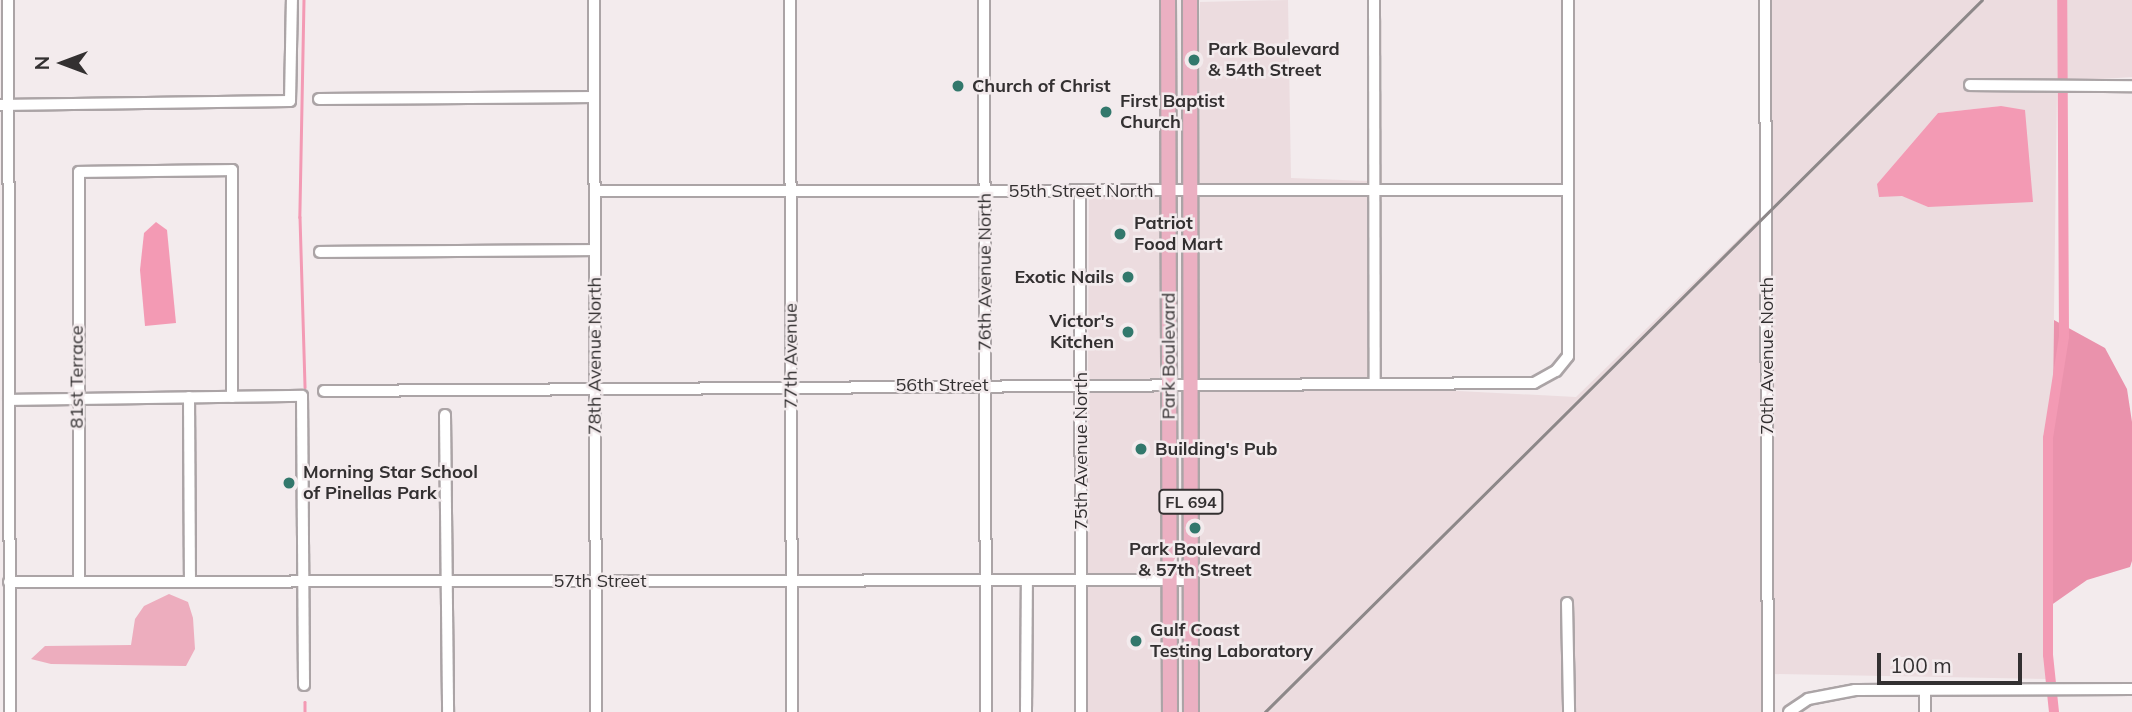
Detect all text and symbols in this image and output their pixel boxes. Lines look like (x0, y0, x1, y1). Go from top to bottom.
north arrow (28, 28, 98, 98)
place label: Park Boulevard & 54th Street (1208, 39, 1340, 82)
marker: Park Boulevard & 54th Street (1186, 52, 1202, 68)
text: N (30, 56, 54, 70)
place label: Church of Christ (972, 75, 1111, 97)
marker: Church of Christ (950, 78, 966, 94)
place label: First Baptist Church (1120, 91, 1225, 134)
marker: First Baptist Church (1098, 104, 1114, 120)
street label: 55th Street North (1008, 180, 1154, 202)
street label: 76th Avenue North (974, 193, 996, 351)
place label: Patriot Food Mart (1134, 213, 1223, 256)
marker: Patriot Food Mart (1112, 226, 1128, 242)
place label: Exotic Nails (1014, 266, 1114, 288)
marker: Exotic Nails (1120, 269, 1136, 285)
street label: 78th Avenue North (584, 277, 606, 435)
street label: 70th Avenue North (1756, 277, 1778, 435)
street label: Park Boulevard (1158, 293, 1180, 419)
street label: 77th Avenue (780, 303, 802, 409)
place label: Victor's Kitchen (1049, 311, 1114, 354)
marker: Victor's Kitchen (1120, 324, 1136, 340)
street label: 81st Terrace (66, 325, 88, 429)
street label: 75th Avenue North (1070, 372, 1092, 530)
street label: 56th Street (896, 374, 988, 396)
place label: Building's Pub (1155, 438, 1278, 460)
marker: Building's Pub (1133, 441, 1149, 457)
place label: Morning Star School of Pinellas Park (303, 462, 478, 504)
marker: Morning Star School of Pinellas Park (281, 475, 297, 491)
road number: FL 694 (1158, 489, 1224, 514)
marker: Park Boulevard & 57th Street (1187, 520, 1203, 536)
place label: Park Boulevard & 57th Street (1129, 539, 1261, 582)
street label: 57th Street (554, 570, 646, 592)
place label: Gulf Coast Testing Laboratory (1150, 620, 1313, 662)
marker: Gulf Coast Testing Laboratory (1128, 633, 1144, 649)
scale bar (1880, 638, 2025, 682)
text: 100 m (1890, 652, 1952, 678)

